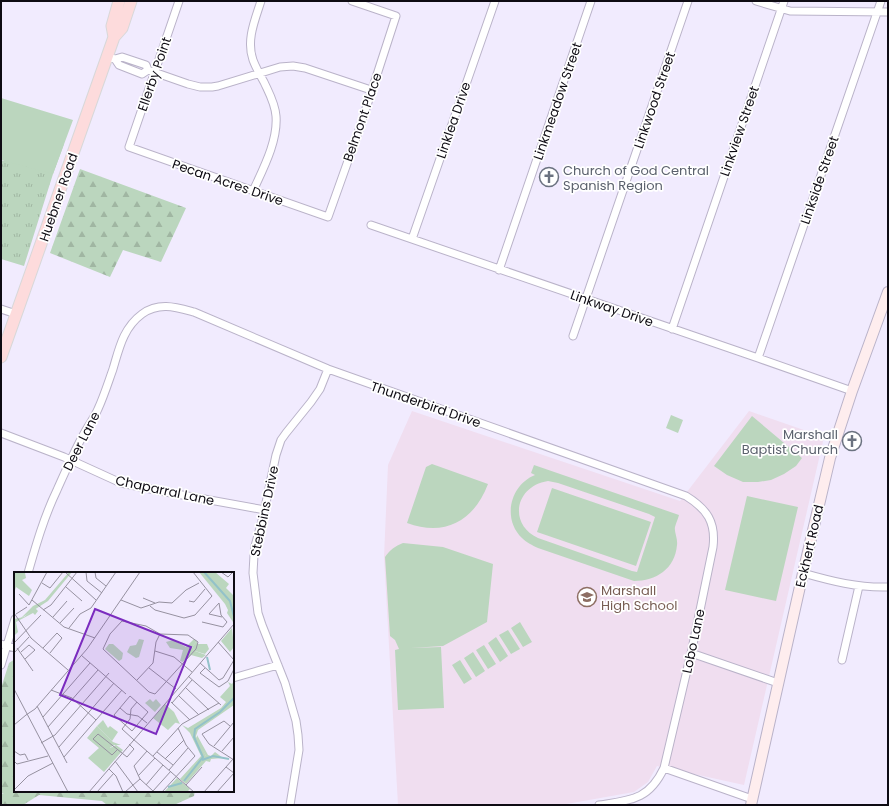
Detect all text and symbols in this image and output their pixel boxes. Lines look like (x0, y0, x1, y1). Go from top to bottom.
street label: Ellerby Point (133, 34, 176, 114)
street label: Linkmeadow Street (528, 39, 587, 163)
street label: Linkwood Street (629, 49, 680, 151)
street label: Belmont Place (338, 70, 387, 164)
street label: Linklea Drive (431, 79, 475, 161)
street label: Linkview Street (715, 83, 764, 179)
street label: Linkside Street (795, 133, 844, 227)
street label: Huebner Road (34, 150, 83, 244)
street label: Pecan Acres Drive (170, 155, 286, 210)
place label: Church of God Central Spanish Region (563, 161, 709, 195)
church icon: Church of God Central Spanish Region (538, 166, 560, 188)
street label: Linkway Drive (568, 285, 656, 332)
street label: Thunderbird Drive (368, 377, 483, 432)
street label: Deer Lane (58, 408, 105, 474)
place label: Marshall Baptist Church (742, 425, 838, 459)
church icon: Marshall Baptist Church (841, 430, 863, 452)
street label: Stebbins Drive (246, 464, 283, 558)
street label: Chaparral Lane (114, 471, 216, 510)
street label: Eckhert Road (791, 503, 828, 589)
inset map (14, 572, 234, 792)
place label: Marshall High School (601, 581, 677, 615)
school or university icon: Marshall High School (576, 586, 598, 608)
street label: Lobo Lane (677, 607, 710, 675)

